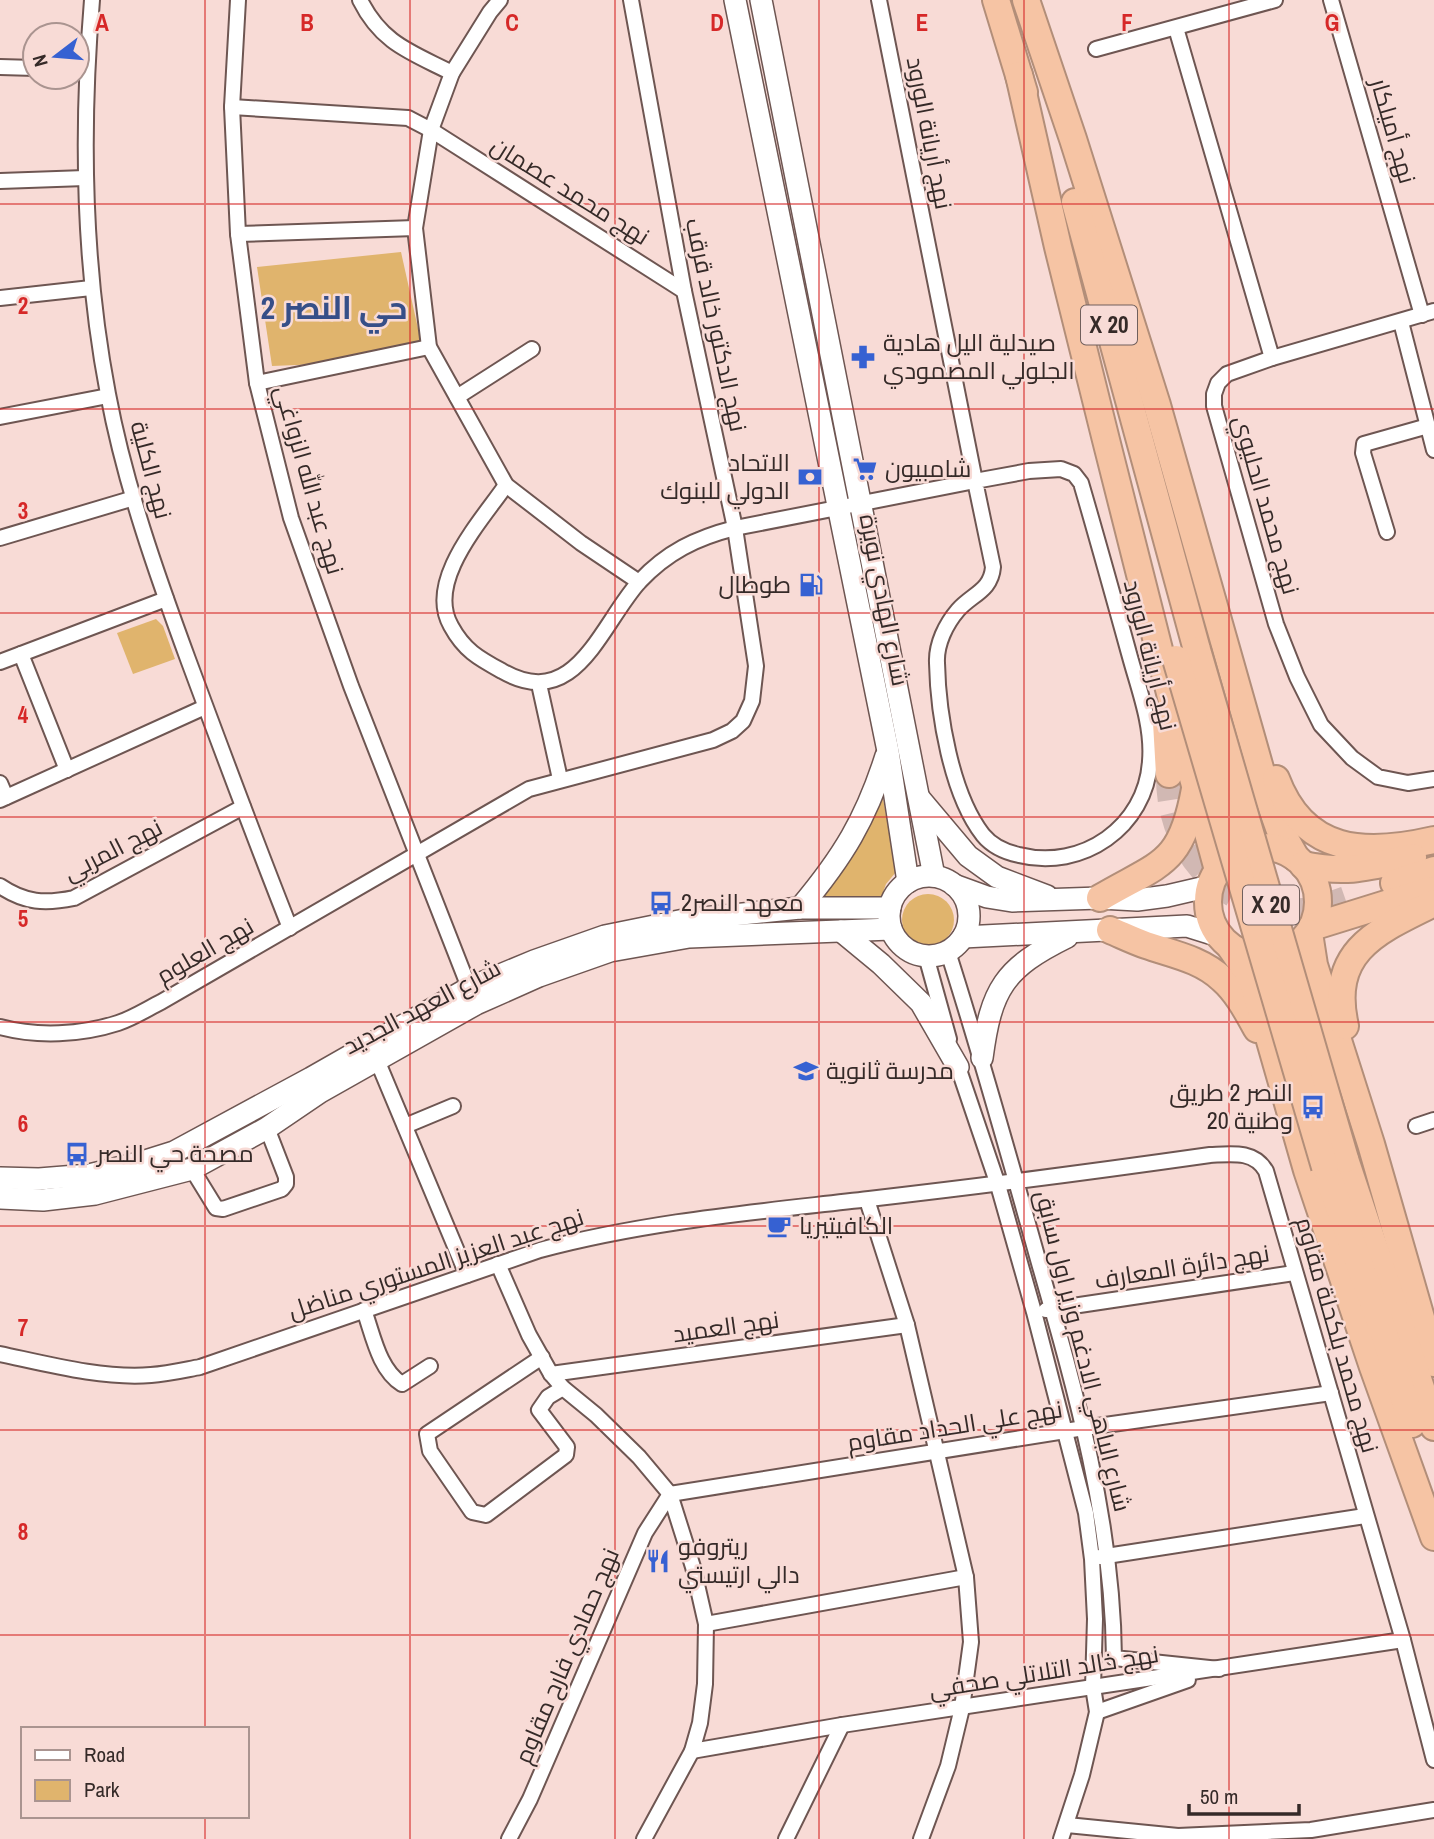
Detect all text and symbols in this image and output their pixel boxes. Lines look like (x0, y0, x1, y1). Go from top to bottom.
text: A (95, 7, 109, 38)
text: B (300, 7, 314, 38)
text: C (505, 7, 519, 38)
text: D (710, 7, 724, 38)
text: E (916, 7, 928, 38)
text: F (1121, 7, 1133, 38)
text: G (1325, 7, 1339, 38)
north arrow (21, 21, 91, 91)
text: N (26, 52, 54, 70)
street label: نهج أريانة الورود (899, 54, 960, 212)
street label: نهج أميلكار (1362, 72, 1424, 187)
street label: نهج محمد عصمان (485, 129, 656, 253)
street label: نهج الدكتور خالد قرقب (678, 215, 755, 435)
district label: حي النصر 2 (261, 286, 407, 334)
text: 2 (18, 290, 28, 321)
road number: X 20 (1081, 306, 1137, 344)
place label: صيدلية اليل هادية الجلولي المصمودي (883, 326, 1075, 390)
pharmacy icon: صيدلية اليل هادية الجلولي المصمودي (849, 343, 877, 371)
street label: نهج عبد الله الزواغي (264, 382, 352, 579)
street label: نهج محمد الحليوي (1223, 412, 1308, 599)
street label: نهج الكلية (123, 417, 180, 522)
place label: الاتحاد الدولي للبنوك (660, 446, 790, 510)
place label: شامبيون (885, 452, 971, 484)
supermarket icon: شامبيون (851, 455, 879, 483)
bank icon: الاتحاد الدولي للبنوك (796, 463, 824, 491)
text: 3 (18, 495, 28, 526)
street label: شارع الهادي نويرة (850, 511, 917, 689)
place label: طوطال (718, 568, 791, 600)
fuel station icon: طوطال (797, 571, 825, 599)
street label: نهج أريانة الورود (1116, 576, 1185, 734)
text: 4 (18, 699, 29, 730)
street label: نهج المربي (58, 811, 169, 891)
road number: X 20 (1243, 885, 1299, 924)
place label: معهد النصر2 (681, 886, 804, 918)
bus stop icon: معهد النصر2 (647, 889, 675, 917)
text: 5 (18, 903, 28, 934)
street label: نهج العلوم (150, 909, 260, 992)
street label: شارع العهد الجديد (337, 951, 506, 1062)
place label: مدرسة ثانوية (826, 1054, 954, 1086)
school or university icon: مدرسة ثانوية (792, 1057, 820, 1085)
place label: النصر 2 طريق وطنية 20 (1169, 1076, 1293, 1136)
bus stop icon: النصر 2 طريق وطنية 20 (1299, 1093, 1327, 1121)
text: 6 (18, 1108, 28, 1139)
place label: مصحة حي النصر (95, 1137, 254, 1173)
bus stop icon: مصحة حي النصر (63, 1140, 91, 1168)
street label: شارع الباهي الادغم وزير اول سابق (1025, 1187, 1139, 1516)
street label: نهج عبد العزيز المستوري مناضل (284, 1200, 589, 1329)
place label: الكافيتيريا (799, 1209, 893, 1241)
cafe icon: الكافيتيريا (765, 1212, 793, 1240)
street label: نهج محمد بلكحلة مقاوم (1288, 1213, 1387, 1457)
street label: نهج دائرة المعارف (1092, 1236, 1272, 1297)
street label: نهج العميد (671, 1303, 781, 1350)
text: 7 (18, 1312, 28, 1343)
street label: نهج علي الحداد مقاوم (845, 1392, 1065, 1462)
text: 8 (18, 1516, 28, 1547)
place label: ريتروفو دالي ارتيستي (678, 1530, 800, 1594)
street label: نهج حمادي فارح مقاوم (506, 1543, 629, 1769)
restaurant icon: ريتروفو دالي ارتيستي (644, 1547, 672, 1575)
street label: نهج خالد التلاتلي صحفي (927, 1637, 1162, 1709)
legend (21, 1727, 248, 1818)
text: Road (84, 1740, 125, 1769)
scale bar (1189, 1772, 1299, 1816)
text: Park (84, 1775, 120, 1804)
text: 50 m (1200, 1782, 1238, 1811)

